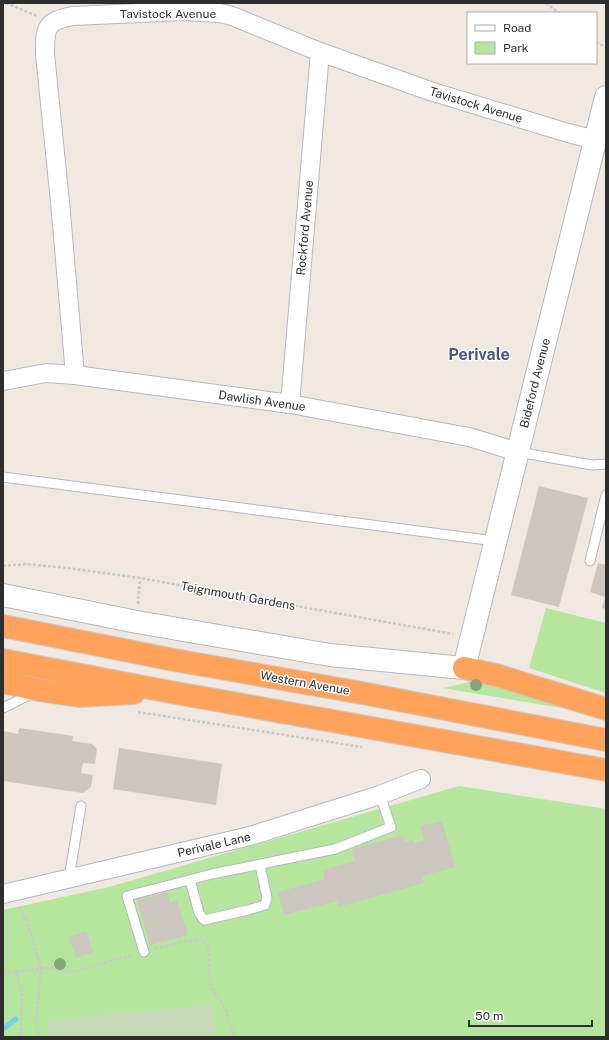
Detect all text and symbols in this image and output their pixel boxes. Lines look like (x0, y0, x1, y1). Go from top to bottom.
street label: Tavistock Avenue (120, 7, 216, 21)
legend (467, 12, 597, 64)
text: Road (503, 21, 531, 35)
text: Park (503, 41, 529, 55)
street label: Tavistock Avenue (428, 84, 524, 126)
street label: Rockford Avenue (294, 180, 316, 276)
street label: Bideford Avenue (517, 336, 553, 429)
district label: Perivale (448, 345, 510, 364)
street label: Dawlish Avenue (218, 388, 307, 414)
street label: Teignmouth Gardens (180, 579, 296, 613)
street label: Western Avenue (259, 668, 351, 698)
street label: Perivale Lane (176, 830, 252, 860)
scale bar (469, 1002, 592, 1028)
text: 50 m (475, 1009, 503, 1023)

